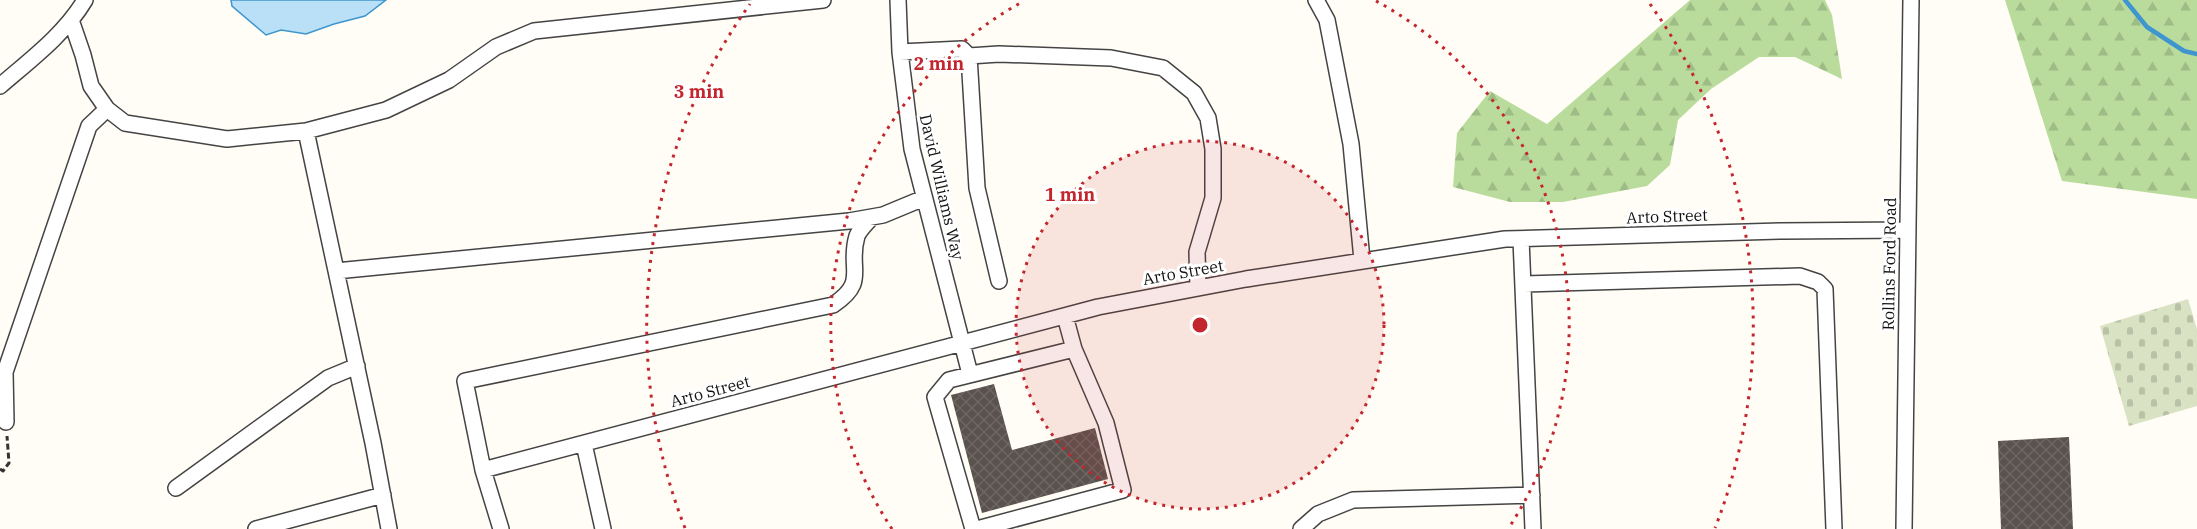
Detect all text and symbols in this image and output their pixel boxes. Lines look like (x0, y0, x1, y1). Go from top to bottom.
text: 2 min (914, 52, 964, 75)
text: 3 min (674, 80, 724, 103)
street label: David Williams Way (916, 112, 969, 262)
text: 1 min (1045, 183, 1095, 206)
street label: Rollins Ford Road (1878, 197, 1900, 331)
street label: Arto Street (1626, 205, 1708, 227)
street label: Arto Street (1141, 255, 1225, 289)
centre of rings (1190, 315, 1210, 335)
street label: Arto Street (668, 371, 752, 411)

